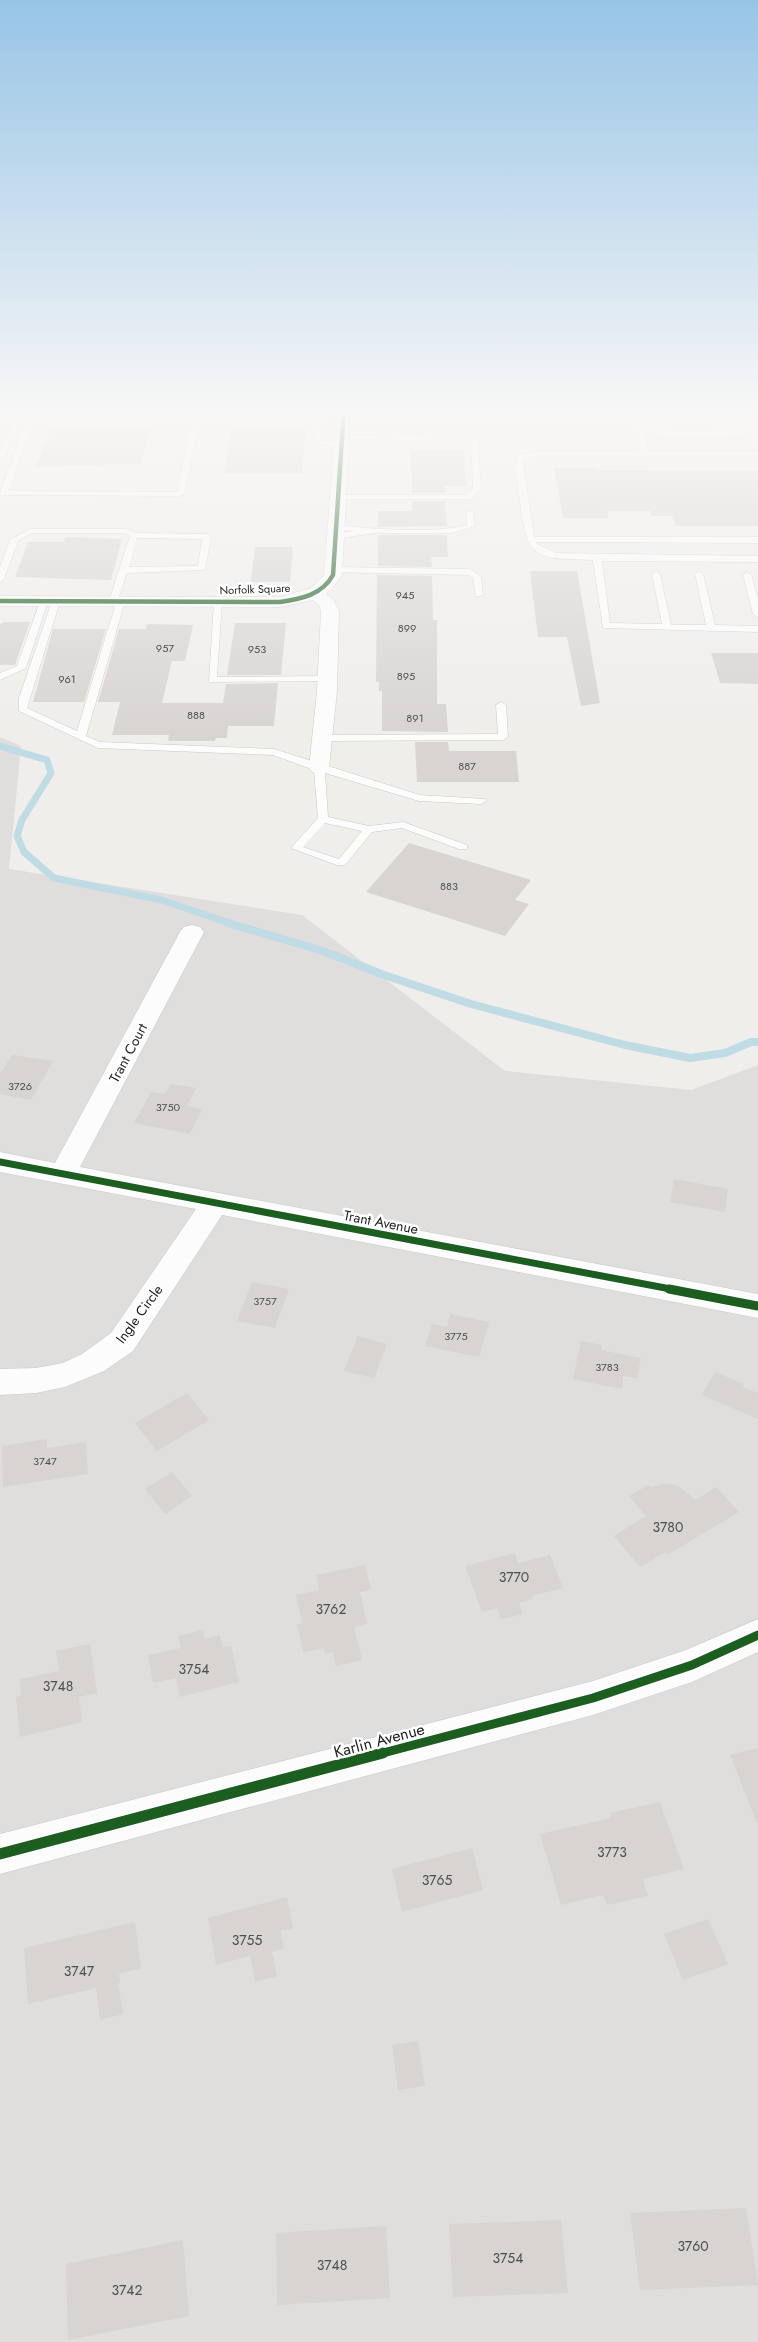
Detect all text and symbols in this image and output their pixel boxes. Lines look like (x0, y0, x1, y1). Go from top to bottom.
street label: Norfolk Square (219, 580, 291, 598)
house number: 945 (396, 587, 414, 603)
house number: 899 (398, 620, 416, 636)
house number: 957 (156, 640, 174, 656)
house number: 953 (248, 641, 266, 657)
house number: 895 (397, 668, 415, 684)
house number: 961 (58, 671, 76, 687)
house number: 888 (187, 707, 205, 723)
house number: 891 (406, 710, 424, 726)
house number: 887 (458, 758, 476, 774)
house number: 883 (440, 878, 458, 894)
street label: Trant Court (104, 1019, 152, 1086)
house number: 3726 (8, 1078, 32, 1094)
house number: 3750 (156, 1099, 181, 1115)
street label: Trant Avenue (342, 1205, 420, 1239)
street label: Ingle Circle (111, 1280, 167, 1348)
house number: 3757 (253, 1293, 277, 1309)
house number: 3775 (444, 1328, 468, 1344)
house number: 3783 (595, 1359, 619, 1375)
house number: 3747 (33, 1453, 57, 1469)
house number: 3780 (653, 1517, 683, 1537)
house number: 3770 (499, 1567, 529, 1587)
house number: 3762 (316, 1599, 346, 1619)
house number: 3754 (179, 1659, 209, 1679)
house number: 3748 (43, 1676, 73, 1696)
street label: Karlin Avenue (331, 1717, 427, 1764)
house number: 3773 (597, 1842, 627, 1862)
house number: 3765 (422, 1870, 452, 1890)
house number: 3755 (232, 1930, 262, 1950)
house number: 3747 (64, 1961, 95, 1981)
house number: 3760 (677, 2236, 709, 2256)
house number: 3754 (493, 2248, 523, 2268)
house number: 3748 (317, 2255, 347, 2275)
house number: 3742 (112, 2280, 142, 2300)

